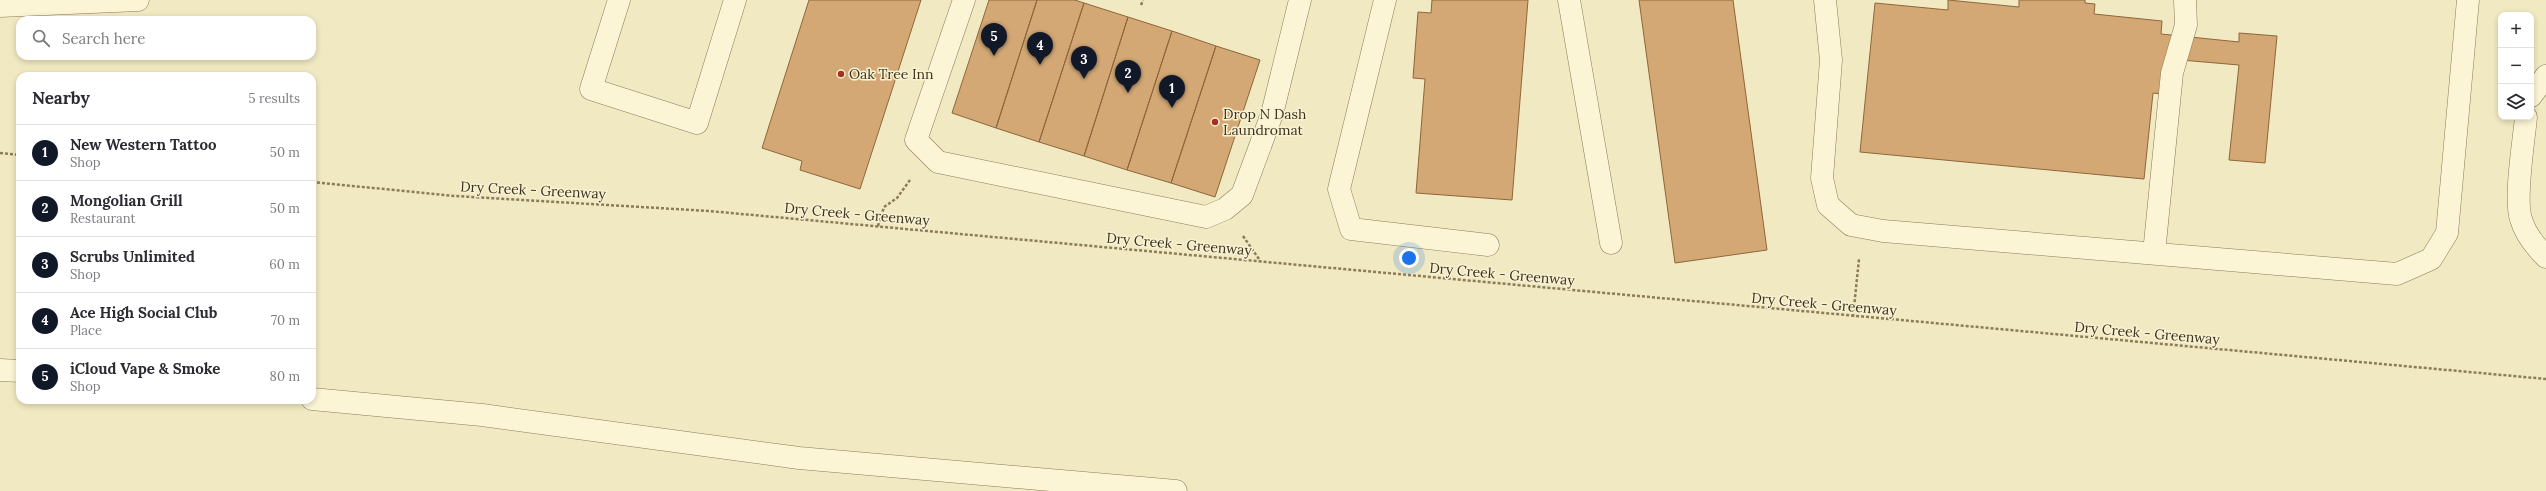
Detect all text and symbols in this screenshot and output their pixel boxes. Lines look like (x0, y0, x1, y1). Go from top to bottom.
map controls (2498, 12, 2534, 120)
button: + (2498, 12, 2534, 48)
search box (16, 16, 316, 60)
pin: 5 (981, 23, 1007, 56)
icon: search (30, 27, 52, 49)
text: Search here (62, 29, 145, 48)
pin: 4 (1027, 32, 1053, 65)
pin: 3 (1071, 46, 1097, 79)
button: − (2498, 48, 2534, 84)
pin: 2 (1115, 60, 1141, 93)
place label: Oak Tree Inn (849, 65, 934, 83)
marker: Oak Tree Inn (836, 69, 846, 79)
pin: 1 (1159, 75, 1185, 108)
button: layers (2498, 84, 2534, 120)
text: Nearby (32, 87, 90, 109)
text: 5 results (249, 90, 300, 107)
place label: Drop N Dash Laundromat (1223, 105, 1306, 139)
marker: Drop N Dash Laundromat (1210, 117, 1220, 127)
text: New Western Tattoo (70, 135, 216, 154)
text: 1 (42, 144, 48, 161)
text: 50 m (270, 144, 300, 161)
text: Shop (70, 154, 101, 171)
street label: Dry Creek - Greenway (460, 177, 607, 203)
text: Mongolian Grill (70, 191, 183, 210)
street label: Dry Creek - Greenway (784, 199, 931, 229)
text: 2 (42, 200, 48, 217)
text: 50 m (270, 200, 300, 217)
text: Restaurant (70, 210, 136, 227)
street label: Dry Creek - Greenway (1106, 229, 1253, 259)
text: Scrubs Unlimited (70, 247, 195, 266)
your location (1399, 248, 1419, 268)
text: 3 (41, 256, 49, 273)
text: 60 m (269, 256, 300, 273)
street label: Dry Creek - Greenway (1429, 259, 1576, 289)
text: Shop (70, 266, 101, 283)
street label: Dry Creek - Greenway (1751, 289, 1898, 319)
text: Ace High Social Club (70, 303, 217, 322)
text: 4 (41, 312, 49, 329)
text: 70 m (271, 312, 300, 329)
street label: Dry Creek - Greenway (2074, 318, 2221, 348)
text: Place (70, 322, 102, 339)
text: iCloud Vape & Smoke (70, 359, 220, 378)
text: 5 (41, 368, 49, 385)
text: 80 m (270, 368, 300, 385)
text: Shop (70, 378, 101, 395)

